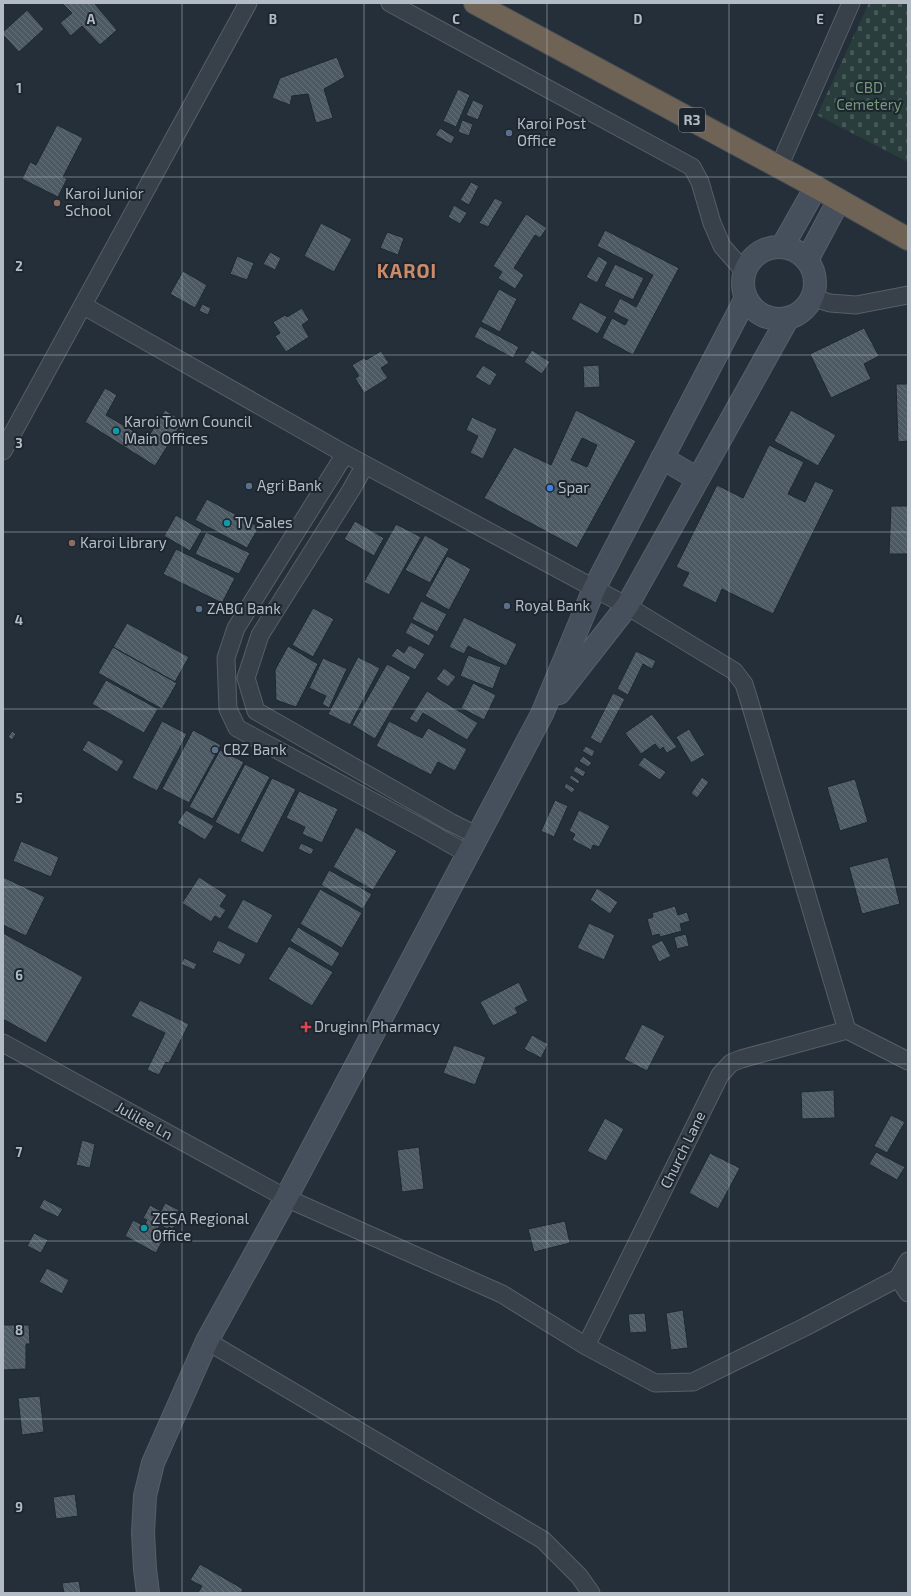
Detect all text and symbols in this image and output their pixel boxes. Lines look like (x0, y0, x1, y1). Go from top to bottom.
text: A (87, 11, 96, 27)
text: B (269, 11, 277, 27)
text: C (452, 11, 460, 27)
text: D (634, 11, 643, 27)
text: E (816, 11, 824, 27)
park label: CBD Cemetery (836, 78, 902, 113)
text: 1 (16, 80, 22, 96)
road number: R3 (679, 108, 705, 132)
place label: Karoi Post Office (517, 114, 586, 149)
marker: Karoi Post Office (504, 128, 514, 138)
place label: Karoi Junior School (65, 184, 144, 219)
marker: Karoi Junior School (52, 198, 62, 208)
text: 2 (15, 258, 23, 274)
district label: KAROI (377, 259, 437, 282)
place label: Karoi Town Council Main Offices (124, 412, 252, 447)
marker: Karoi Town Council Main Offices (111, 426, 121, 436)
text: 3 (15, 435, 23, 451)
place label: Agri Bank (257, 476, 322, 494)
place label: Spar (558, 478, 589, 496)
marker: Agri Bank (244, 481, 254, 491)
marker: Spar (545, 483, 555, 493)
place label: TV Sales (235, 513, 293, 531)
marker: TV Sales (222, 518, 232, 528)
place label: Karoi Library (80, 533, 167, 551)
marker: Karoi Library (67, 538, 77, 548)
place label: Royal Bank (515, 596, 590, 614)
place label: ZABG Bank (207, 599, 281, 617)
marker: Royal Bank (502, 601, 512, 611)
marker: ZABG Bank (194, 604, 204, 614)
text: 4 (15, 612, 23, 628)
place label: CBZ Bank (223, 740, 287, 758)
marker: CBZ Bank (210, 745, 220, 755)
text: 5 (15, 790, 23, 806)
text: 6 (15, 967, 23, 983)
place label: Druginn Pharmacy (314, 1017, 440, 1035)
marker: Druginn Pharmacy (301, 1022, 311, 1032)
street label: Julilee Ln (113, 1097, 176, 1143)
street label: Church Lane (656, 1108, 709, 1191)
text: 7 (16, 1144, 23, 1160)
place label: ZESA Regional Office (152, 1209, 249, 1244)
marker: ZESA Regional Office (139, 1223, 149, 1233)
text: 8 (15, 1322, 23, 1338)
text: 9 (15, 1499, 23, 1515)

